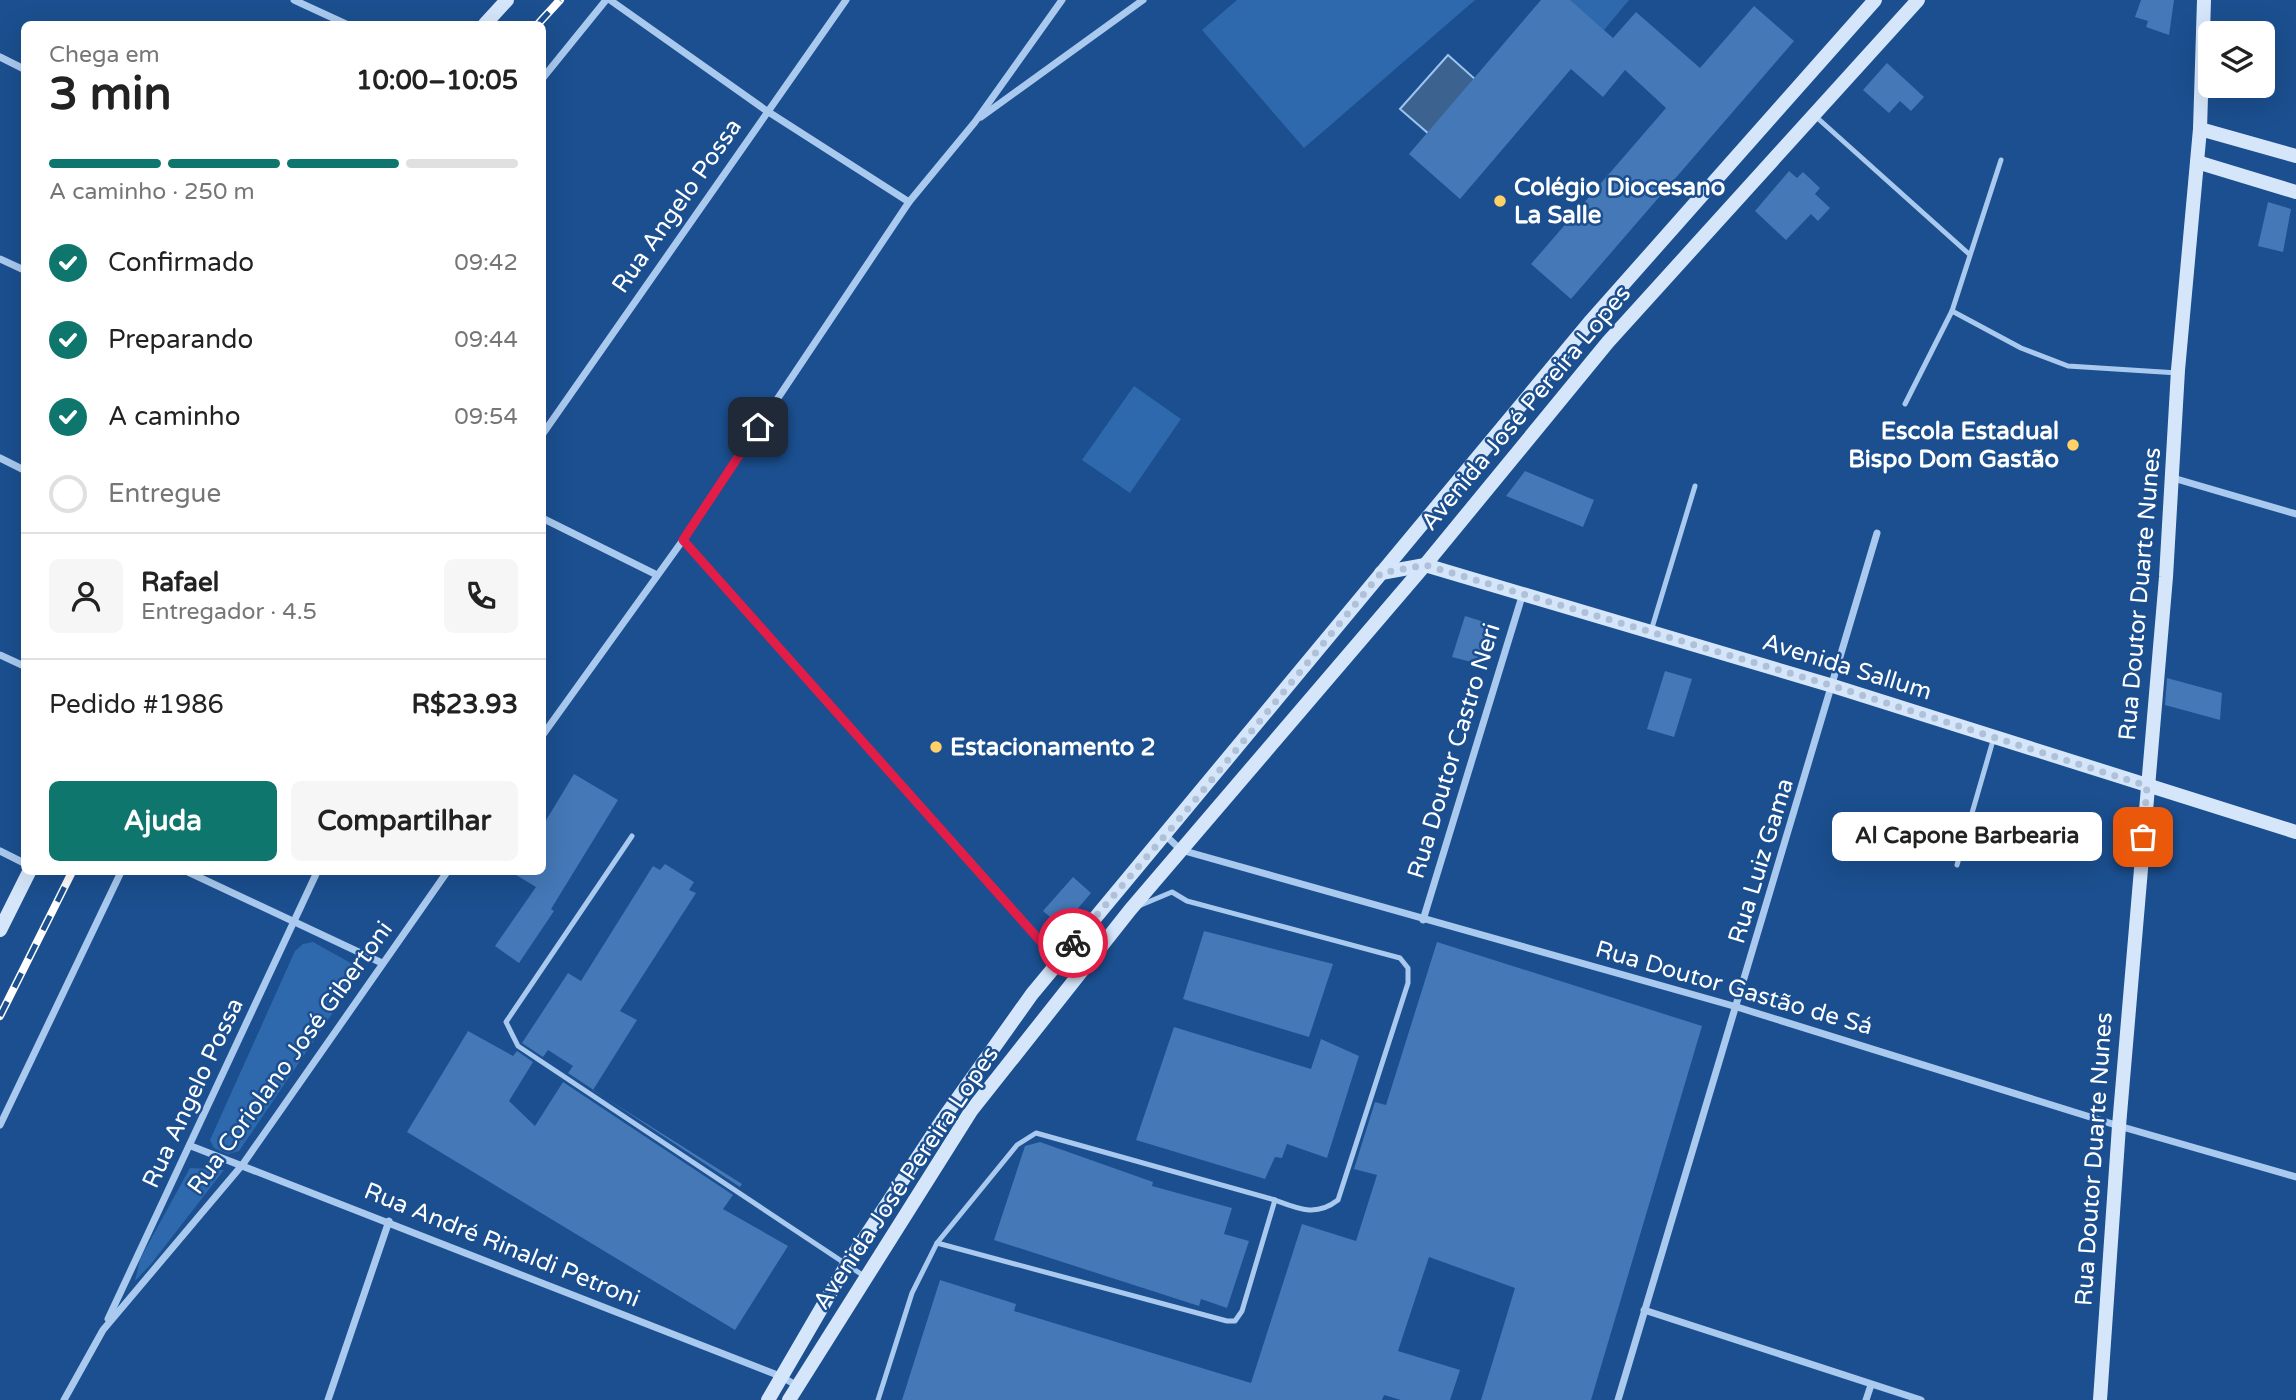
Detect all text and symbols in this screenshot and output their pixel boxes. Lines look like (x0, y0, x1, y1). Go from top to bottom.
map controls (2198, 21, 2275, 98)
button: layers (2198, 21, 2275, 98)
text: Chega em (49, 41, 160, 69)
text: 10:00–10:05 (356, 65, 518, 96)
text: 3 min (49, 67, 172, 122)
street label: Rua Angelo Possa (606, 113, 748, 299)
place label: Colégio Diocesano La Salle (1514, 173, 1725, 230)
text: A caminho · 250 m (49, 178, 255, 206)
marker: Colégio Diocesano La Salle (1492, 193, 1508, 209)
icon: check (49, 244, 87, 282)
text: Confirmado (108, 247, 254, 278)
text: 09:42 (454, 249, 518, 277)
street label: Avenida José Pereira Lopes (1415, 280, 1637, 536)
icon: check (49, 321, 87, 359)
text: Preparando (108, 324, 253, 355)
text: 09:44 (454, 326, 518, 354)
pin (728, 397, 788, 457)
icon: check (49, 398, 87, 436)
text: A caminho (108, 401, 240, 432)
text: 09:54 (454, 403, 518, 431)
icon: home (739, 408, 777, 446)
place label: Escola Estadual Bispo Dom Gastão (1848, 417, 2059, 474)
marker: Escola Estadual Bispo Dom Gastão (2065, 437, 2081, 453)
street label: Rua Doutor Duarte Nunes (2113, 446, 2167, 742)
text: Entregue (108, 478, 221, 509)
button: person (49, 559, 123, 633)
button: phone (444, 559, 518, 633)
text: Rafael (141, 567, 219, 598)
text: Entregador · 4.5 (141, 598, 317, 626)
street label: Rua Doutor Castro Neri (1401, 620, 1507, 882)
street label: Avenida Sallum (1759, 627, 1935, 707)
text: Pedido #1986 (49, 689, 224, 720)
text: R$23.93 (411, 689, 518, 720)
place label: Estacionamento 2 (950, 733, 1156, 762)
marker: Estacionamento 2 (928, 739, 944, 755)
street label: Rua Luiz Gama (1722, 775, 1800, 947)
button: Ajuda (49, 781, 277, 861)
button: Compartilhar (291, 781, 518, 861)
pin (2113, 807, 2173, 867)
callout: Al Capone Barbearia (1832, 812, 2101, 862)
icon: bag (2124, 818, 2162, 856)
text: Al Capone Barbearia (1855, 822, 2079, 850)
courier (1038, 908, 1108, 978)
street label: Rua Coriolano José Gibertoni (181, 916, 399, 1200)
icon: bike (1054, 924, 1092, 962)
street label: Rua Doutor Gastão de Sá (1592, 935, 1876, 1041)
street label: Rua Angelo Possa (136, 993, 250, 1193)
street label: Rua Doutor Duarte Nunes (2069, 1011, 2119, 1307)
street label: Avenida José Pereira Lopes (807, 1041, 1005, 1315)
street label: Rua André Rinaldi Petroni (360, 1176, 644, 1314)

